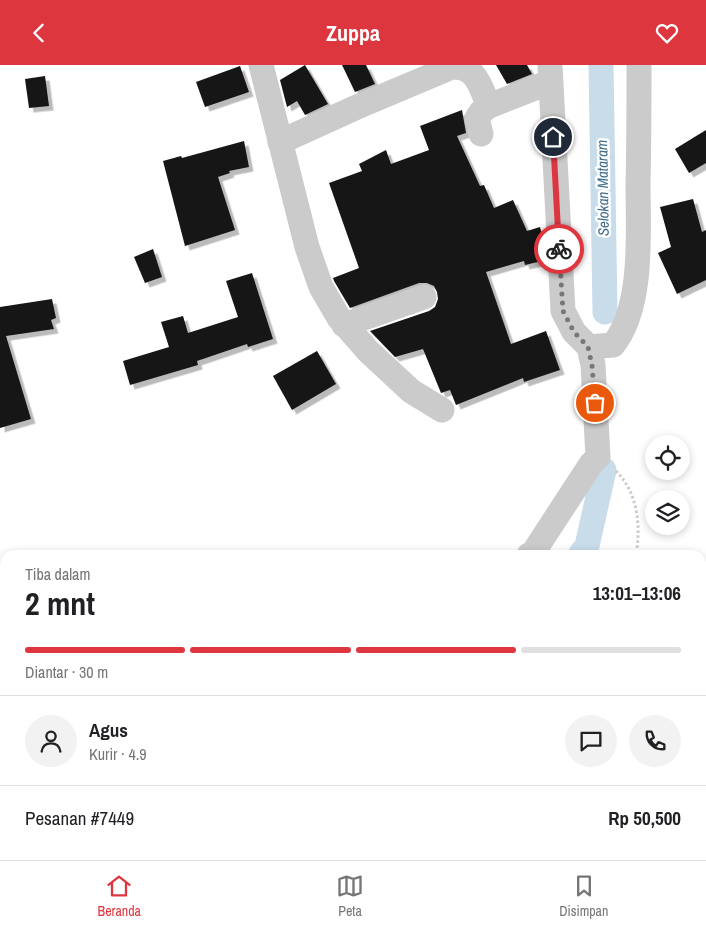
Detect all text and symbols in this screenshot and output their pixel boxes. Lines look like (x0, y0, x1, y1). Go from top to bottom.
text: Zuppa (326, 18, 380, 48)
icon: back (25, 19, 53, 47)
icon: heart (653, 19, 681, 47)
pin (532, 116, 574, 158)
icon: home (539, 123, 567, 151)
water label: Selokan Mataram (591, 140, 614, 236)
courier (534, 224, 584, 274)
icon: bike (545, 235, 573, 263)
pin (574, 382, 616, 424)
icon: bag (581, 389, 609, 417)
map controls (645, 435, 690, 535)
button: locate (645, 435, 690, 480)
button: layers (645, 490, 690, 535)
text: Tiba dalam (25, 563, 90, 585)
text: 13:01–13:06 (593, 580, 681, 606)
text: 2 mnt (25, 582, 95, 625)
text: Diantar · 30 m (25, 661, 108, 683)
button: person (25, 715, 77, 767)
button: chat (565, 715, 617, 767)
button: phone (629, 715, 681, 767)
text: Agus (89, 717, 128, 743)
text: Kurir · 4.9 (89, 743, 147, 765)
text: Pesanan #7449 (25, 805, 134, 831)
text: Rp 50,500 (608, 805, 681, 831)
tab: Beranda (98, 872, 141, 920)
tab: Peta (336, 872, 364, 920)
tab: Disimpan (559, 872, 608, 920)

